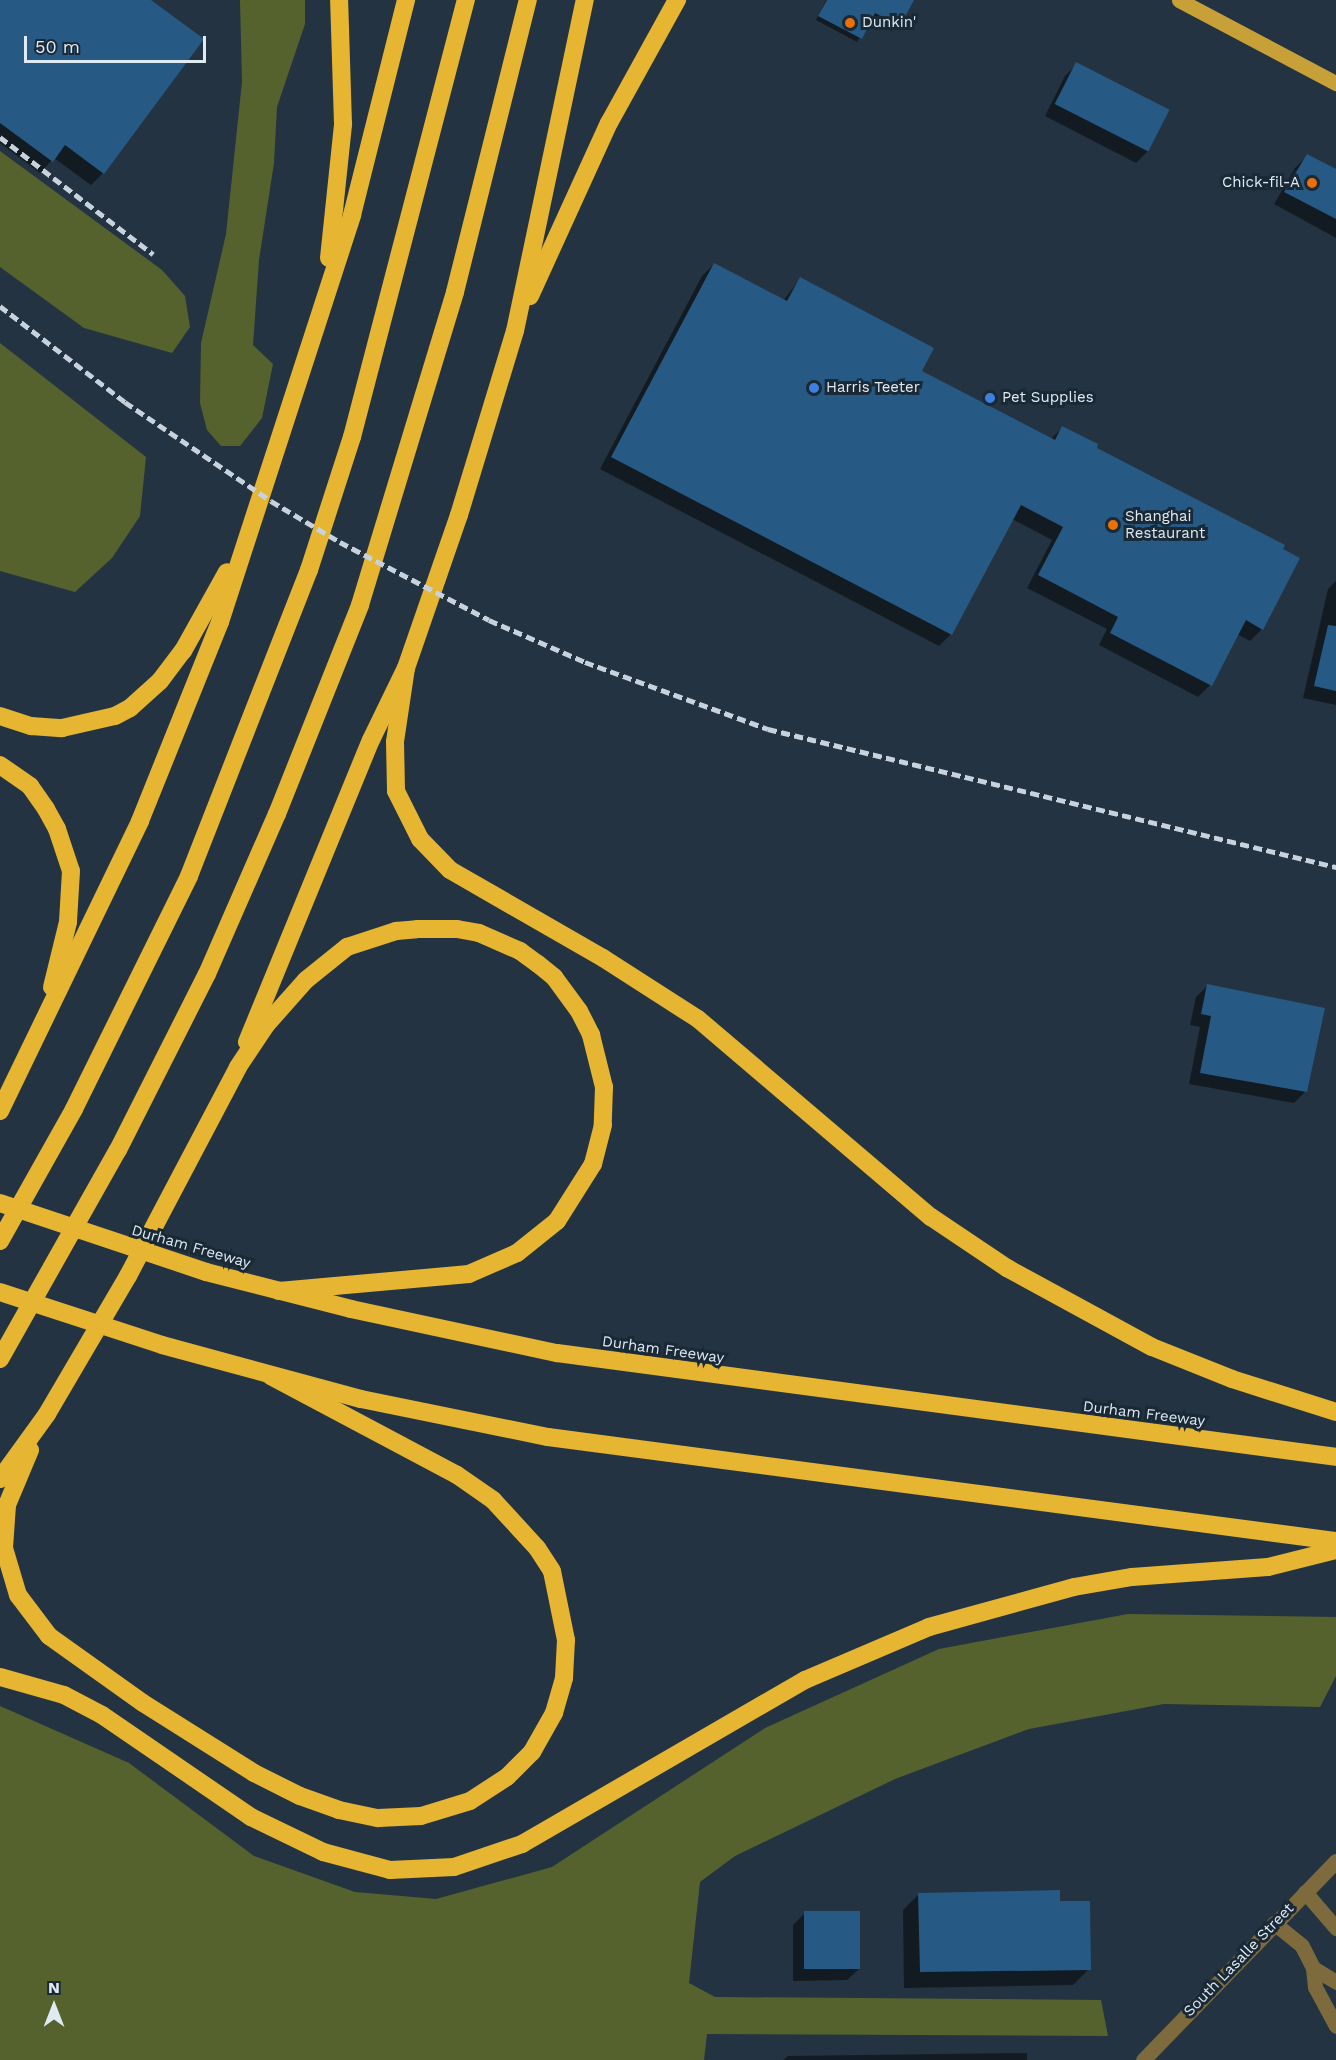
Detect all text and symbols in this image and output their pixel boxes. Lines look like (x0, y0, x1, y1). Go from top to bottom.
place label: Dunkin' (862, 14, 916, 32)
marker: Dunkin' (843, 16, 857, 30)
scale bar (27, 24, 208, 62)
text: 50 m (35, 36, 80, 57)
place label: Chick-fil-A (1222, 174, 1300, 192)
marker: Chick-fil-A (1305, 176, 1319, 190)
place label: Harris Teeter (826, 379, 920, 397)
marker: Harris Teeter (807, 381, 821, 395)
place label: Pet Supplies (1002, 389, 1094, 407)
marker: Pet Supplies (983, 391, 997, 405)
place label: Shanghai Restaurant (1125, 507, 1205, 542)
marker: Shanghai Restaurant (1106, 518, 1120, 532)
street label: Durham Freeway (129, 1221, 253, 1273)
street label: Durham Freeway (601, 1333, 725, 1367)
street label: Durham Freeway (1082, 1398, 1206, 1430)
street label: South Lasalle Street (1180, 1900, 1298, 2020)
north arrow (24, 1976, 84, 2036)
text: N (48, 1978, 60, 1997)

